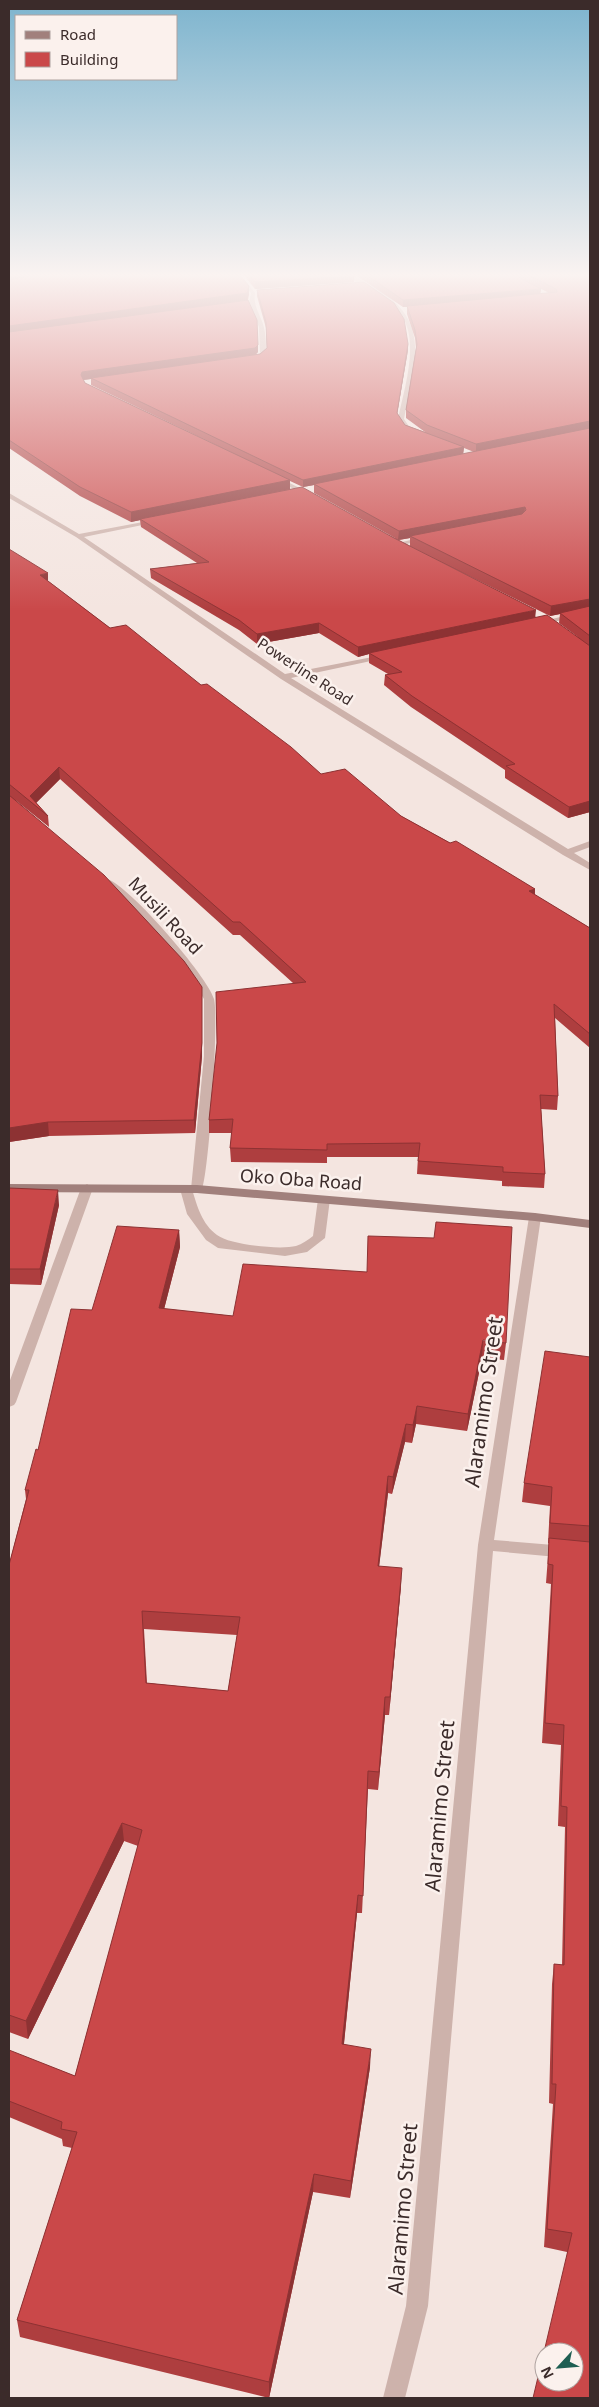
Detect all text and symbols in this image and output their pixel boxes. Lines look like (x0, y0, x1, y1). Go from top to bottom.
legend (15, 15, 178, 80)
text: Road (60, 24, 96, 44)
text: Building (60, 49, 118, 69)
street label: Powerline Road (254, 633, 357, 709)
street label: Musili Road (124, 871, 208, 959)
street label: Oko Oba Road (239, 1163, 363, 1195)
street label: Alaramimo Street (457, 1314, 509, 1489)
street label: Alaramimo Street (418, 1719, 460, 1893)
street label: Alaramimo Street (381, 2122, 423, 2296)
north arrow (534, 2342, 584, 2392)
text: N (536, 2364, 558, 2382)

